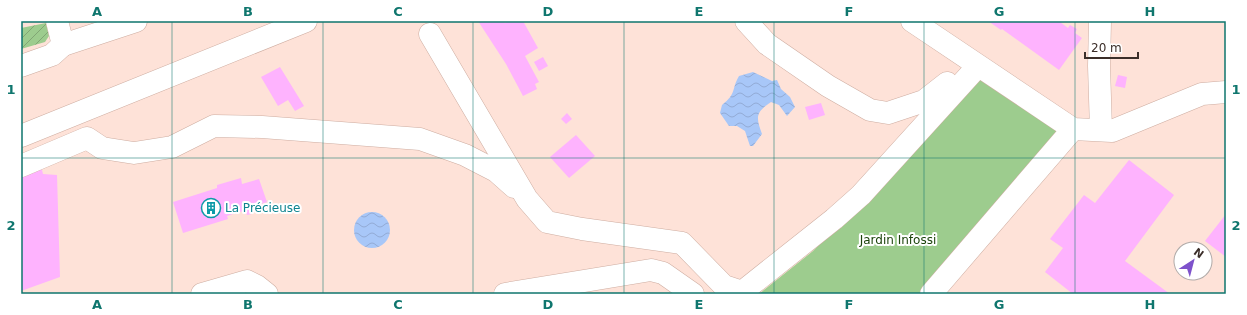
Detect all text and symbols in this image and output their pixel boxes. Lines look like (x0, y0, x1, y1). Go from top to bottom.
text: A (92, 4, 102, 19)
text: B (243, 4, 253, 19)
text: C (393, 4, 403, 19)
text: D (543, 4, 554, 19)
text: E (695, 4, 703, 19)
text: F (845, 4, 853, 19)
text: G (994, 4, 1004, 19)
text: H (1145, 4, 1155, 19)
scale bar (1085, 34, 1138, 60)
text: 20 m (1091, 41, 1122, 55)
text: 1 (6, 82, 16, 97)
text: 1 (1231, 82, 1241, 97)
building icon: La Précieuse (200, 197, 222, 219)
place label: La Précieuse (225, 201, 301, 215)
text: 2 (6, 218, 16, 233)
text: 2 (1231, 218, 1241, 233)
park label: Jardin Infossi (859, 233, 936, 247)
north arrow (1173, 241, 1213, 281)
text: N (1191, 245, 1206, 261)
text: A (92, 297, 102, 312)
text: B (243, 297, 253, 312)
text: C (393, 297, 403, 312)
text: D (543, 297, 554, 312)
text: E (695, 297, 703, 312)
text: F (845, 297, 853, 312)
text: G (994, 297, 1004, 312)
text: H (1145, 297, 1155, 312)

